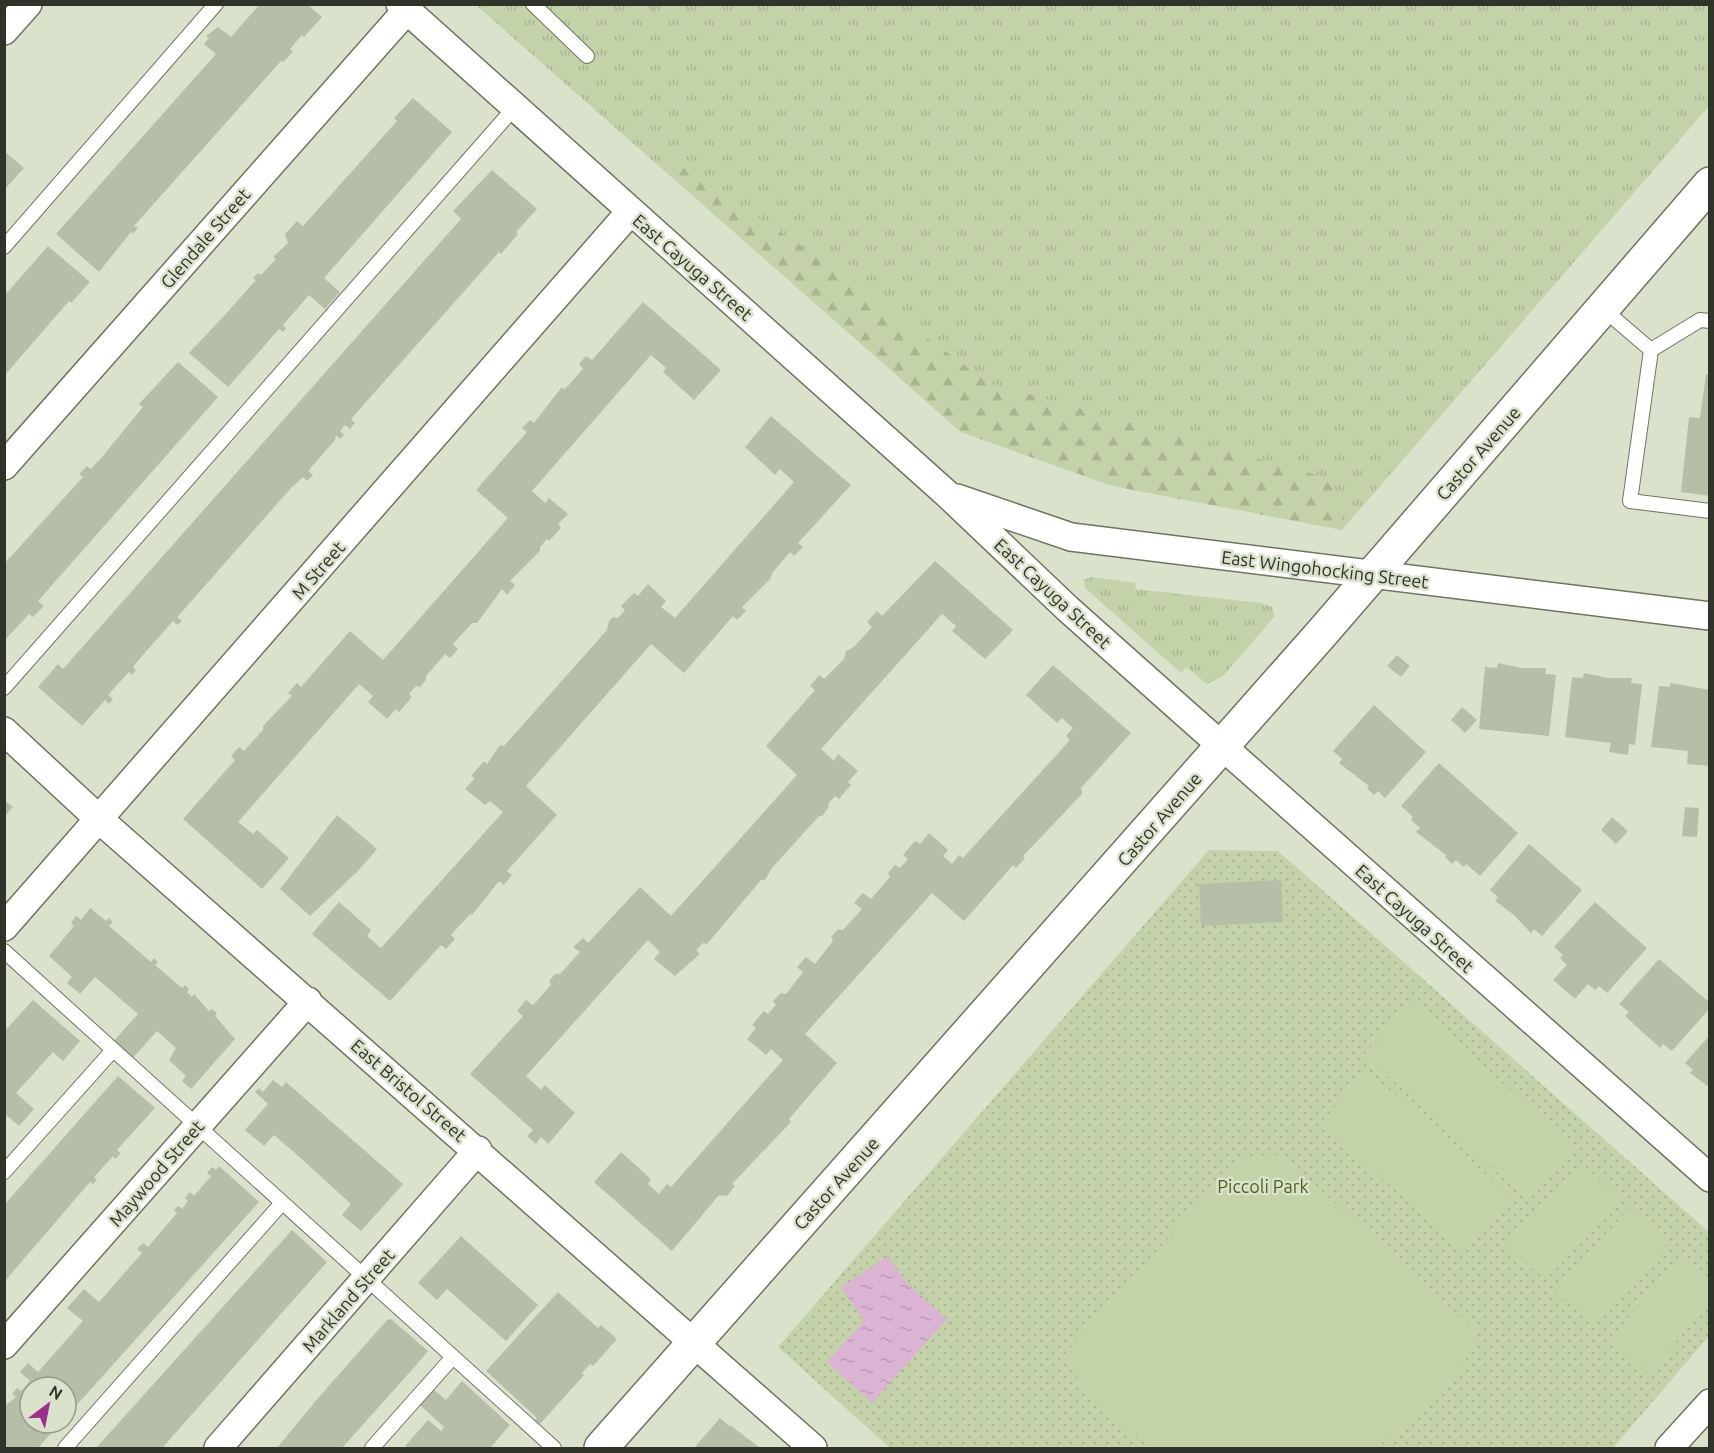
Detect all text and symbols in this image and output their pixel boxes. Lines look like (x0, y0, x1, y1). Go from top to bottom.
street label: Glendale Street (156, 184, 254, 292)
street label: East Cayuga Street (629, 210, 757, 324)
street label: Castor Avenue (1432, 402, 1524, 504)
street label: East Cayuga Street (991, 534, 1115, 652)
street label: M Street (287, 537, 349, 603)
street label: East Wingohocking Street (1220, 546, 1430, 592)
street label: Castor Avenue (1113, 768, 1205, 870)
street label: East Cayuga Street (1352, 860, 1478, 976)
street label: East Bristol Street (348, 1035, 470, 1145)
street label: Maywood Street (105, 1116, 207, 1230)
street label: Castor Avenue (789, 1133, 883, 1233)
park label: Piccoli Park (1217, 1176, 1309, 1196)
street label: Markland Street (298, 1244, 398, 1356)
north arrow (18, 1375, 78, 1435)
text: N (46, 1381, 66, 1403)

